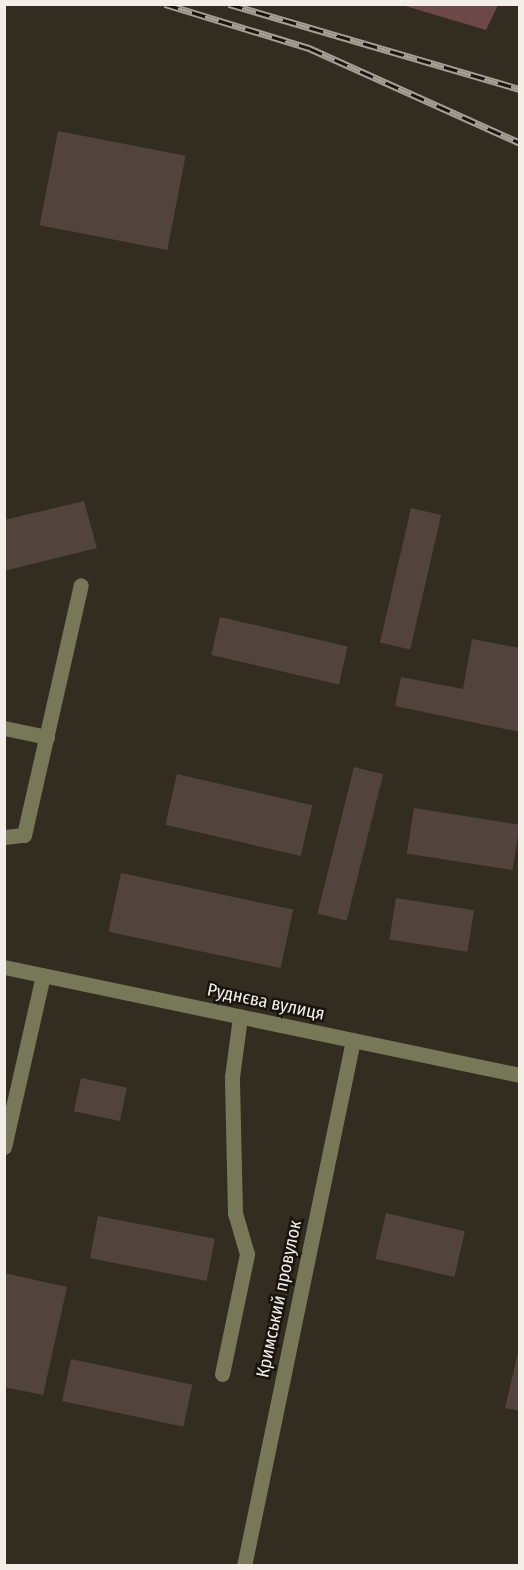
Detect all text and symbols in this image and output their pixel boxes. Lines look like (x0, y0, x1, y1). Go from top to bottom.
street label: Руднєва вулиця (205, 979, 327, 1025)
street label: Кримський провулок (252, 1218, 306, 1380)

